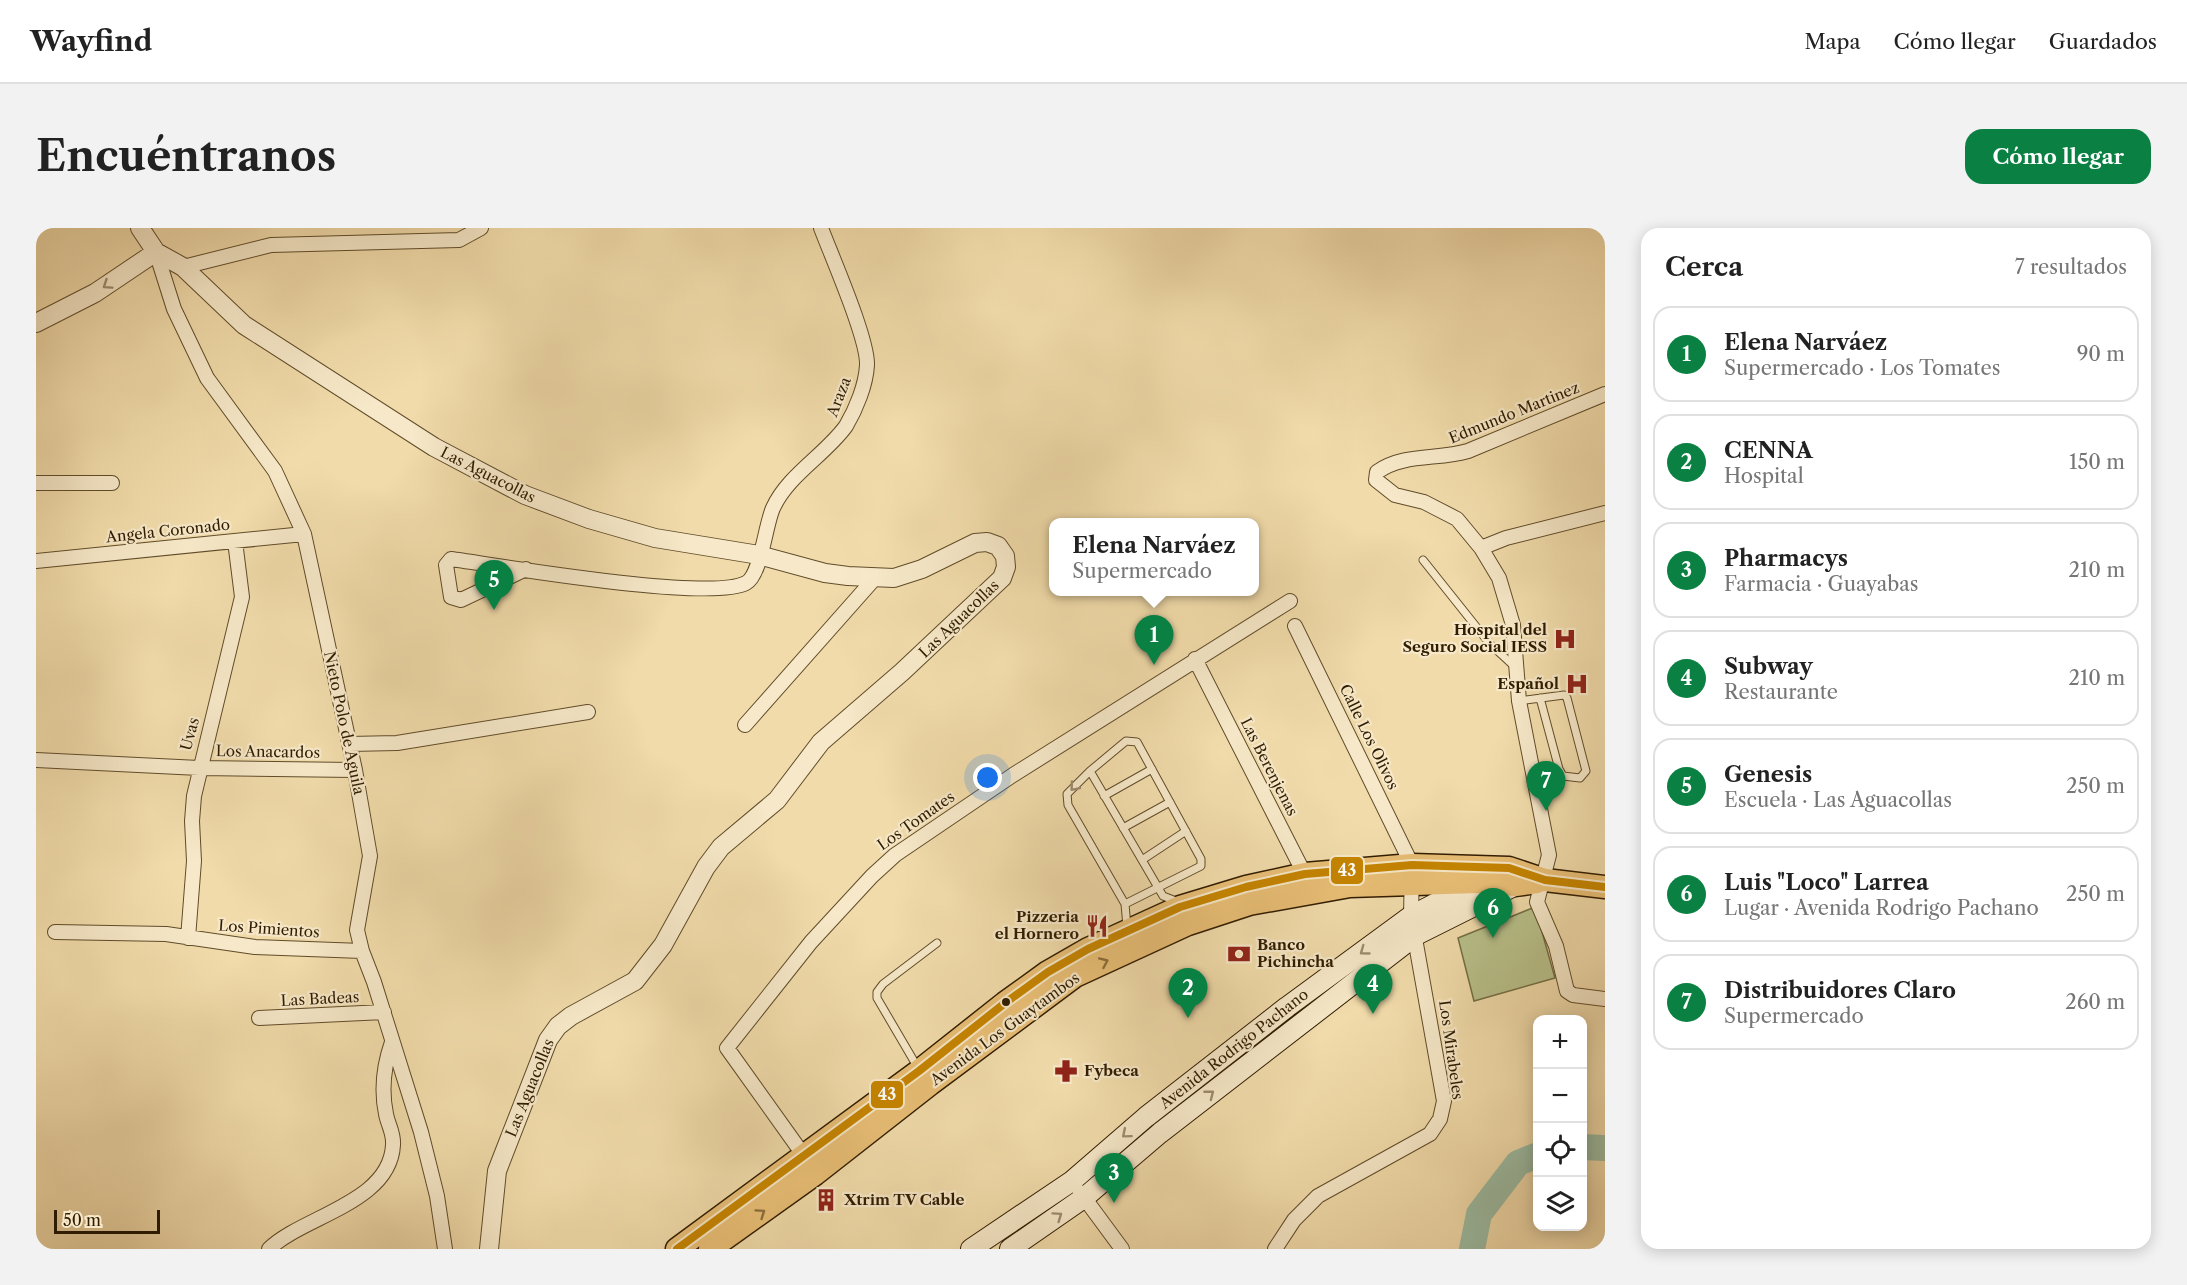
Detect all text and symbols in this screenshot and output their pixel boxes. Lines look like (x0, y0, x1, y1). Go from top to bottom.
text: Wayfind (30, 24, 152, 58)
text: Mapa (1804, 29, 1861, 54)
text: Cómo llegar (1894, 29, 2016, 54)
text: Guardados (2049, 29, 2157, 54)
button: Cómo llegar (1965, 129, 2151, 184)
text: Encuéntranos (36, 130, 336, 182)
text: Cerca (1665, 251, 1743, 283)
text: 7 resultados (2015, 255, 2127, 279)
one-way arrow (103, 278, 114, 289)
text: Elena Narváez (1724, 329, 1887, 356)
text: 1 (1682, 342, 1691, 366)
text: 90 m (2077, 342, 2125, 366)
text: Supermercado · Los Tomates (1724, 356, 2000, 380)
street label: Araza (822, 374, 855, 420)
street label: Edmundo Martinez (1446, 378, 1582, 447)
text: CENNA (1724, 437, 1813, 464)
street label: Las Aguacollas (437, 442, 539, 507)
text: 2 (1681, 450, 1692, 474)
text: 150 m (2069, 450, 2125, 474)
text: Hospital (1724, 464, 1804, 488)
street label: Angela Coronado (104, 515, 231, 547)
popup (1049, 518, 1259, 596)
text: Elena Narváez (1072, 532, 1236, 559)
text: Pharmacys (1724, 545, 1848, 572)
text: 3 (1681, 558, 1692, 582)
text: 210 m (2068, 558, 2125, 582)
text: Supermercado (1072, 559, 1212, 583)
pin: 5 (474, 560, 514, 610)
text: Farmacia · Guayabas (1724, 572, 1919, 596)
street label: Las Aguacollas (915, 576, 1003, 662)
pin: 1 (1134, 616, 1174, 665)
place label: Hospital del Seguro Social IESS (1403, 620, 1547, 656)
hospital icon: Hospital del Seguro Social IESS (1552, 626, 1578, 652)
street label: Nieto Polo de Aguila (320, 649, 369, 796)
text: Subway (1724, 653, 1813, 680)
text: 4 (1681, 666, 1692, 690)
text: 210 m (2068, 666, 2125, 690)
hospital icon: Español (1564, 671, 1590, 697)
place label: Español (1497, 674, 1559, 693)
text: Restaurante (1724, 680, 1838, 704)
street label: Calle Los Olivos (1336, 681, 1403, 793)
street label: Uvas (176, 715, 203, 752)
street label: Las Berenjenas (1237, 715, 1302, 819)
street label: Los Anacardos (216, 741, 320, 762)
text: Genesis (1724, 761, 1812, 788)
pin: 7 (1526, 762, 1566, 811)
your location (973, 763, 1002, 792)
text: 5 (1681, 774, 1692, 798)
text: 250 m (2066, 774, 2125, 798)
one-way arrow (1070, 780, 1081, 791)
street label: Los Tomates (873, 787, 958, 854)
text: Escuela · Las Aguacollas (1724, 788, 1952, 812)
line badge: 43 (1330, 856, 1364, 885)
text: 43 (1338, 860, 1356, 880)
text: Luis "Loco" Larrea (1724, 869, 1929, 896)
text: 6 (1681, 882, 1692, 906)
text: 250 m (2066, 882, 2125, 906)
pin: 6 (1474, 888, 1512, 938)
text: Lugar · Avenida Rodrigo Pachano (1724, 896, 2039, 920)
place label: Pizzeria el Hornero (995, 907, 1079, 943)
restaurant icon: Pizzeria el Hornero (1084, 913, 1110, 939)
street label: Los Pimientos (218, 915, 320, 942)
place label: Banco Pichincha (1257, 935, 1334, 971)
bank icon: Banco Pichincha (1226, 941, 1252, 967)
one-way arrow (1359, 944, 1370, 955)
one-way arrow (1098, 957, 1109, 969)
pin: 4 (1354, 964, 1392, 1014)
street label: Avenida Los Guaytambos (926, 968, 1083, 1090)
pin: 2 (1168, 968, 1208, 1018)
text: Distribuidores Claro (1724, 977, 1956, 1004)
street label: Avenida Rodrigo Pachano (1155, 985, 1312, 1113)
street label: Las Badeas (280, 987, 360, 1010)
text: 7 (1681, 990, 1692, 1014)
text: 260 m (2065, 990, 2125, 1014)
unlabelled marker (1000, 996, 1012, 1008)
street label: Los Mirabeles (1435, 999, 1468, 1101)
text: Supermercado (1724, 1004, 1864, 1028)
map controls (1533, 1015, 1587, 1231)
button: + (1533, 1015, 1587, 1069)
street label: Las Aguacollas (501, 1036, 558, 1140)
pharmacy icon: Fybeca (1053, 1058, 1079, 1084)
place label: Fybeca (1084, 1061, 1139, 1080)
button: − (1533, 1069, 1587, 1123)
line badge: 43 (870, 1080, 904, 1109)
text: 43 (878, 1084, 896, 1104)
one-way arrow (1203, 1090, 1214, 1101)
button: locate (1533, 1123, 1587, 1177)
one-way arrow (1122, 1127, 1133, 1138)
pin: 3 (1094, 1154, 1134, 1203)
button: layers (1533, 1177, 1587, 1231)
building icon: Xtrim TV Cable (813, 1187, 839, 1213)
place label: Xtrim TV Cable (843, 1190, 965, 1209)
scale bar (54, 1207, 160, 1234)
one-way arrow (754, 1209, 765, 1220)
text: 50 m (63, 1210, 101, 1230)
one-way arrow (1051, 1212, 1062, 1223)

